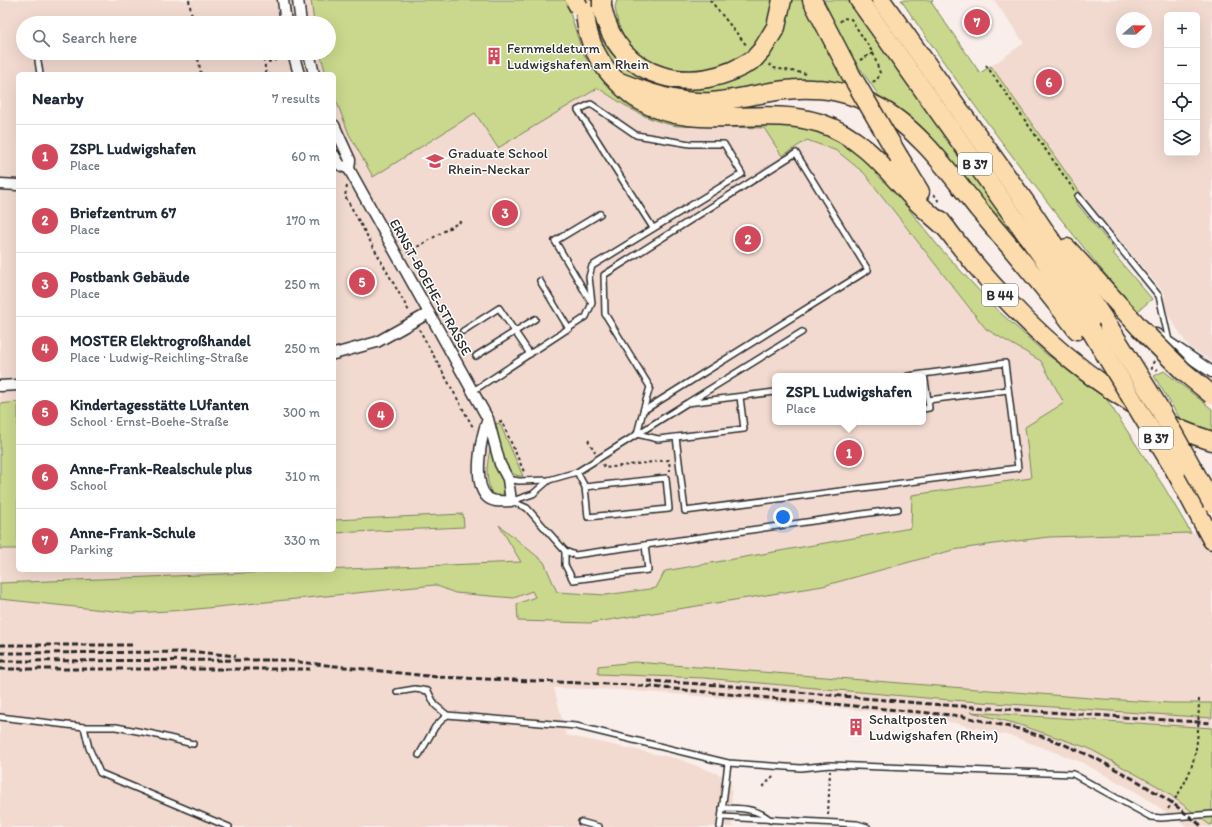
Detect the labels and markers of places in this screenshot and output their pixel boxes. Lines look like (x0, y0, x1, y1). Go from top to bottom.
pin: 7 (964, 7, 990, 37)
place label: Fernmeldeturm Ludwigshafen am Rhein (507, 40, 649, 73)
building icon: Fernmeldeturm Ludwigshafen am Rhein (484, 46, 504, 66)
pin: 6 (1036, 67, 1062, 97)
place label: Graduate School Rhein-Neckar (448, 145, 548, 178)
school or university icon: Graduate School Rhein-Neckar (425, 151, 445, 171)
pin: 3 (492, 198, 518, 228)
pin: 2 (735, 224, 761, 254)
pin: 5 (349, 267, 375, 297)
pin: 4 (368, 400, 394, 430)
pin: 1 (836, 438, 862, 468)
place label: Schaltposten Ludwigshafen (Rhein) (869, 711, 998, 744)
building icon: Schaltposten Ludwigshafen (Rhein) (846, 717, 866, 737)

